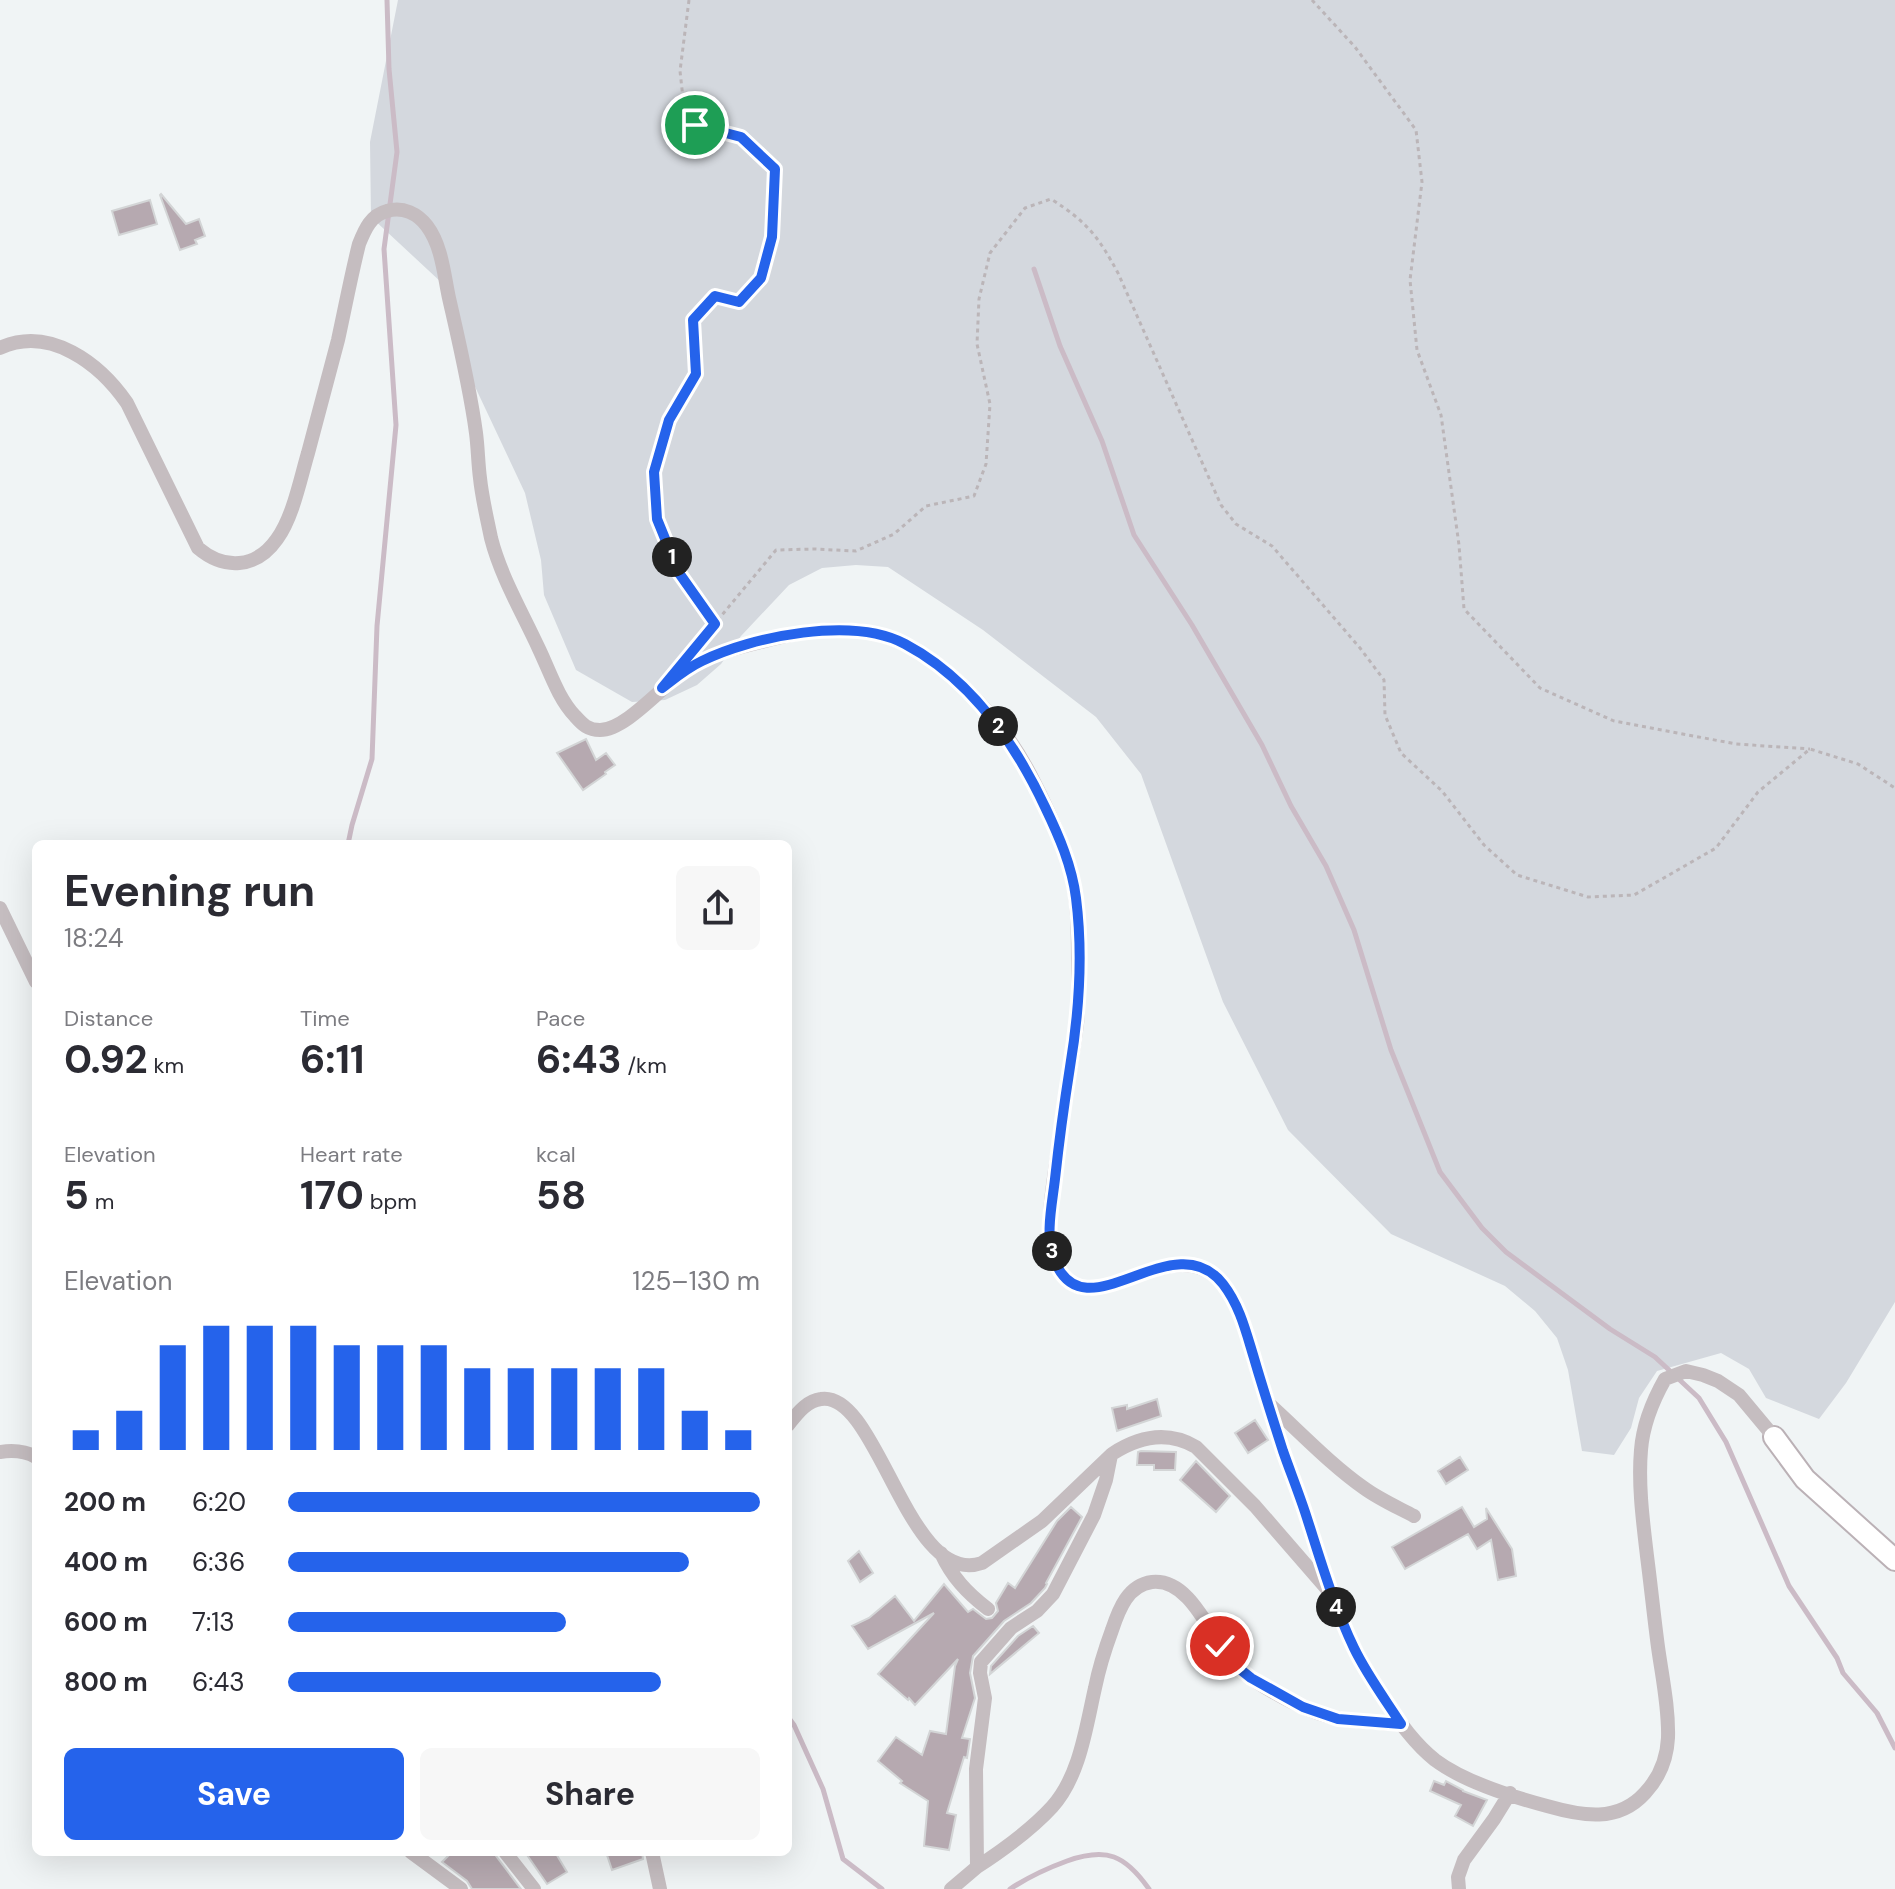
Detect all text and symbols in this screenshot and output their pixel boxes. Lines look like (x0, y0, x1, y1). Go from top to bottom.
pin (661, 91, 729, 159)
icon: arrive (673, 103, 717, 147)
pin: 1 (652, 537, 692, 577)
text: 1 (668, 542, 676, 571)
pin: 2 (978, 706, 1018, 746)
text: 2 (992, 711, 1004, 740)
text: Evening run (64, 862, 315, 920)
button: share (676, 866, 760, 950)
text: 18:24 (64, 921, 124, 955)
text: Distance (64, 1004, 153, 1033)
text: Time (300, 1004, 350, 1033)
text: Pace (536, 1004, 585, 1033)
text: 0.92 (64, 1033, 148, 1085)
text: 6:11 (300, 1033, 365, 1085)
text: 6:43 (536, 1033, 622, 1085)
text: km (148, 1051, 184, 1080)
text: /km (622, 1051, 667, 1080)
text: Elevation (64, 1140, 156, 1169)
text: Heart rate (300, 1140, 403, 1169)
text: kcal (536, 1140, 576, 1169)
text: 5 (64, 1169, 89, 1221)
text: 170 (300, 1169, 364, 1221)
text: 58 (536, 1169, 586, 1221)
text: m (89, 1187, 114, 1216)
text: bpm (364, 1187, 417, 1216)
pin: 3 (1032, 1231, 1072, 1271)
text: 3 (1045, 1236, 1059, 1265)
text: Elevation (64, 1264, 172, 1298)
text: 125–130 m (632, 1264, 760, 1298)
text: 200 m (64, 1485, 146, 1519)
text: 6:20 (192, 1485, 246, 1519)
text: 400 m (64, 1545, 148, 1579)
text: 6:36 (192, 1545, 245, 1579)
pin: 4 (1316, 1587, 1356, 1627)
text: 4 (1329, 1592, 1343, 1621)
text: 600 m (64, 1605, 148, 1639)
text: 7:13 (192, 1605, 235, 1639)
pin (1186, 1612, 1254, 1680)
icon: check (1198, 1624, 1242, 1668)
text: 800 m (64, 1665, 148, 1699)
text: 6:43 (192, 1665, 245, 1699)
button: Save (64, 1748, 404, 1840)
button: Share (420, 1748, 760, 1840)

